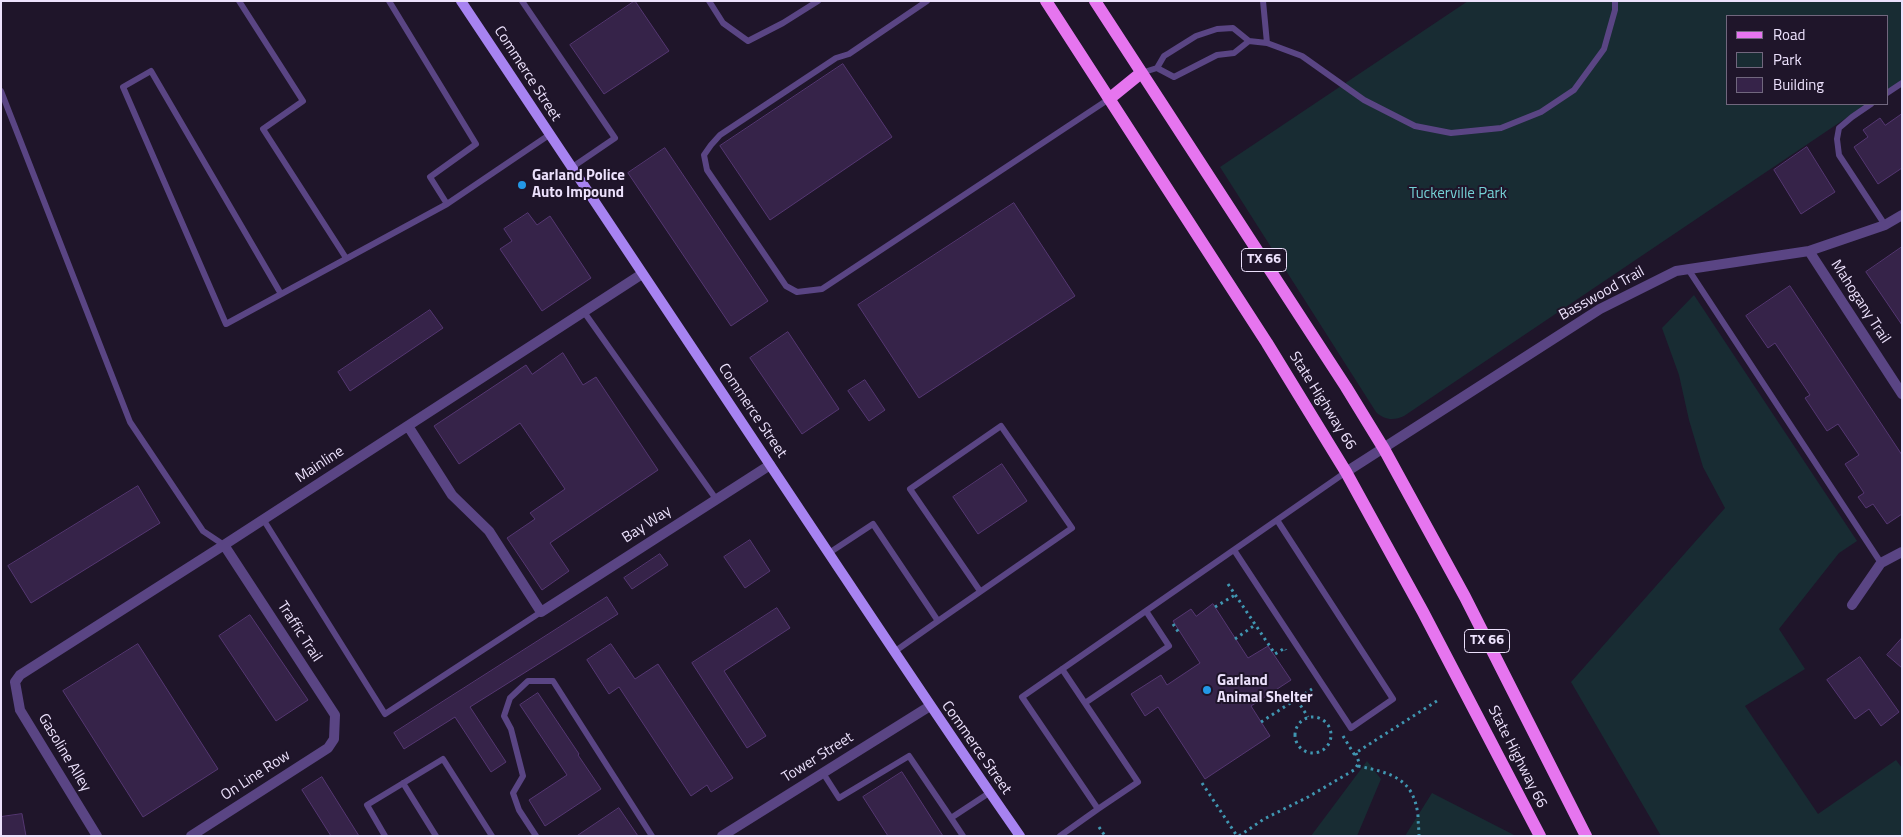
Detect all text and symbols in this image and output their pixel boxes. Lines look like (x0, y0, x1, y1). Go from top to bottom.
legend (1726, 15, 1888, 105)
street label: Commerce Street (490, 23, 564, 125)
text: Road (1773, 23, 1805, 46)
text: Park (1773, 48, 1802, 71)
text: Building (1773, 73, 1824, 96)
place label: Garland Police Auto Impound (532, 167, 625, 202)
marker: Garland Police Auto Impound (516, 179, 528, 191)
park label: Tuckerville Park (1409, 185, 1507, 203)
road number: TX 66 (1242, 248, 1286, 272)
street label: Mahogany Trail (1826, 257, 1894, 347)
street label: Basswood Trail (1556, 263, 1648, 325)
street label: State Highway 66 (1285, 349, 1359, 453)
street label: Commerce Street (714, 361, 790, 461)
street label: Mainline (293, 443, 347, 487)
street label: Bay Way (619, 502, 675, 548)
street label: Traffic Trail (273, 598, 325, 666)
road number: TX 66 (1464, 630, 1510, 652)
place label: Garland Animal Shelter (1217, 672, 1313, 707)
marker: Garland Animal Shelter (1201, 684, 1213, 696)
street label: Commerce Street (937, 698, 1015, 798)
street label: State Highway 66 (1484, 703, 1550, 811)
street label: Gasoline Alley (34, 711, 94, 795)
street label: Tower Street (779, 729, 857, 787)
street label: On Line Row (218, 747, 294, 805)

